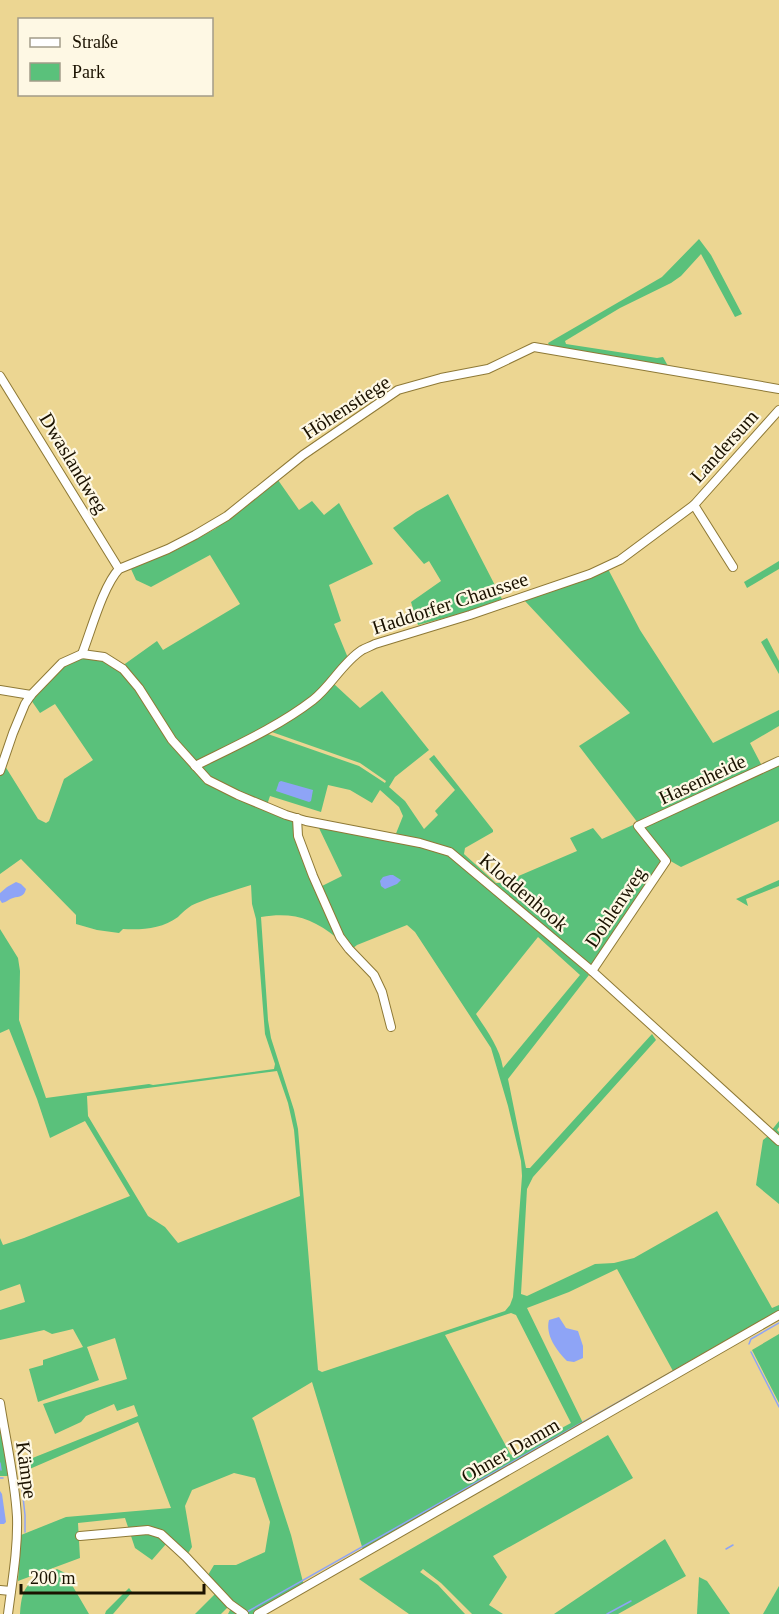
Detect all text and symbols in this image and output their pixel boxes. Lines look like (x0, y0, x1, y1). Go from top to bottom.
legend (18, 18, 213, 96)
text: Straße (72, 32, 118, 52)
text: Park (72, 62, 105, 82)
street label: Höhenstiege (298, 370, 395, 444)
street label: Landersum (686, 405, 763, 487)
street label: Dwaslandweg (35, 409, 113, 518)
street label: Haddorfer Chaussee (369, 567, 531, 639)
street label: Hasenheide (655, 749, 749, 809)
street label: Kloddenhook (475, 849, 573, 935)
street label: Dohlenweg (580, 863, 651, 952)
street label: Ohner Damm (457, 1413, 563, 1487)
street label: Kämpe (11, 1440, 42, 1500)
scale bar (21, 1557, 204, 1595)
text: 200 m (30, 1568, 76, 1588)

